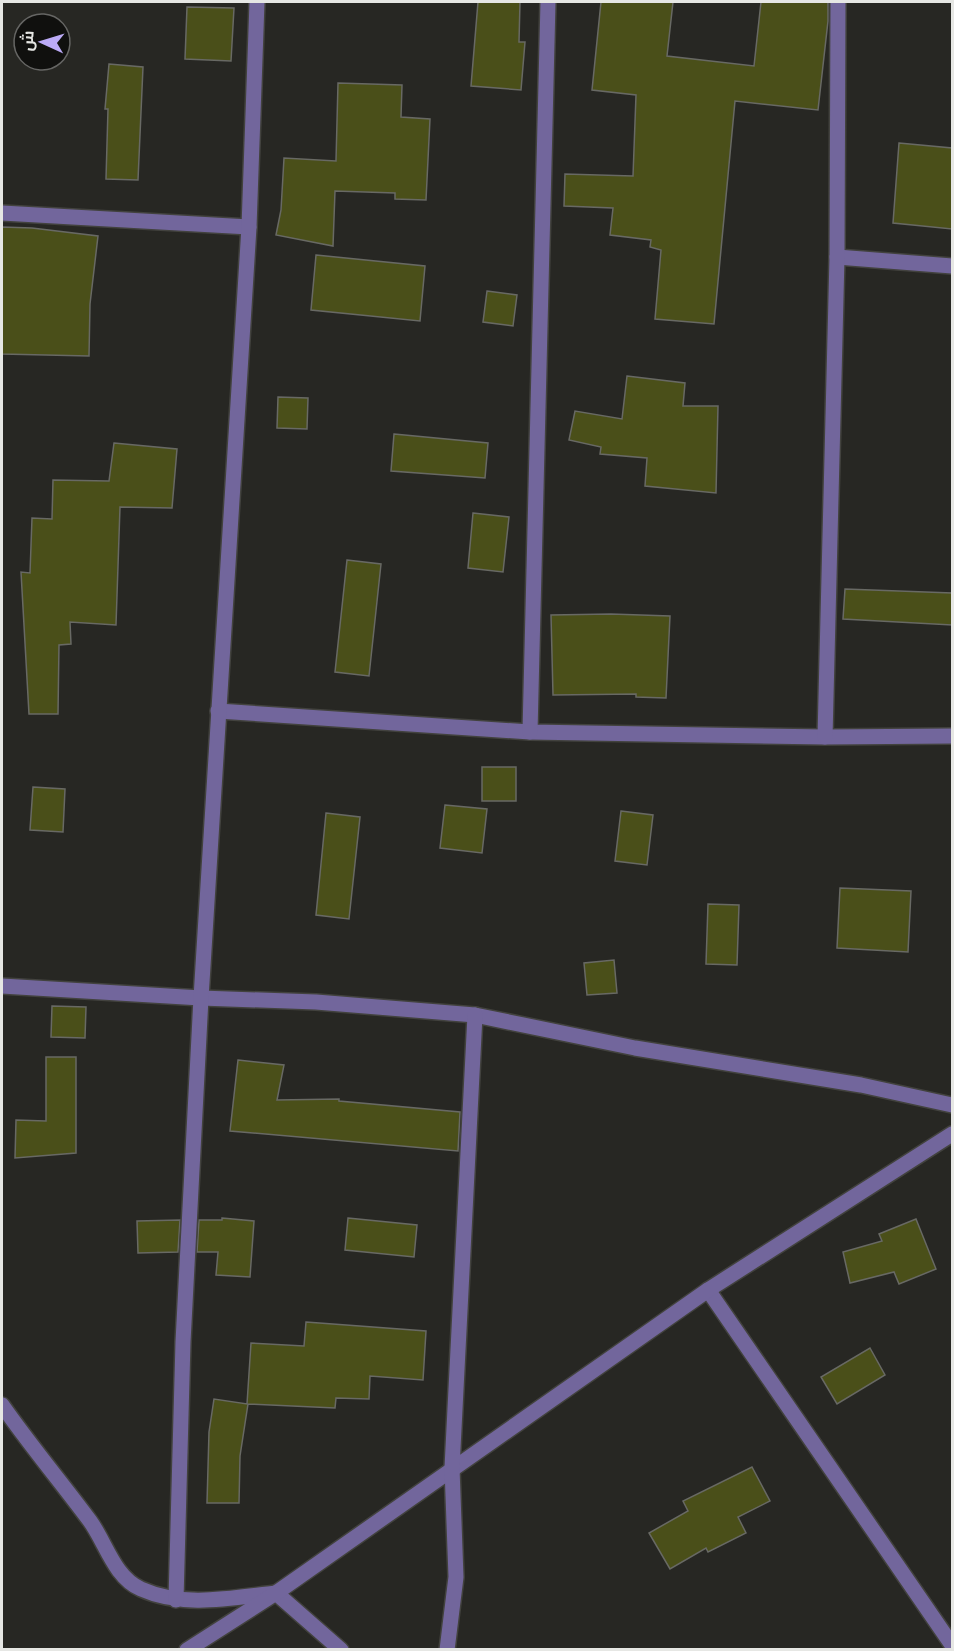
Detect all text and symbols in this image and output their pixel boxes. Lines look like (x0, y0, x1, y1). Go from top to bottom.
north arrow (12, 12, 72, 72)
text: ش (16, 30, 40, 52)

